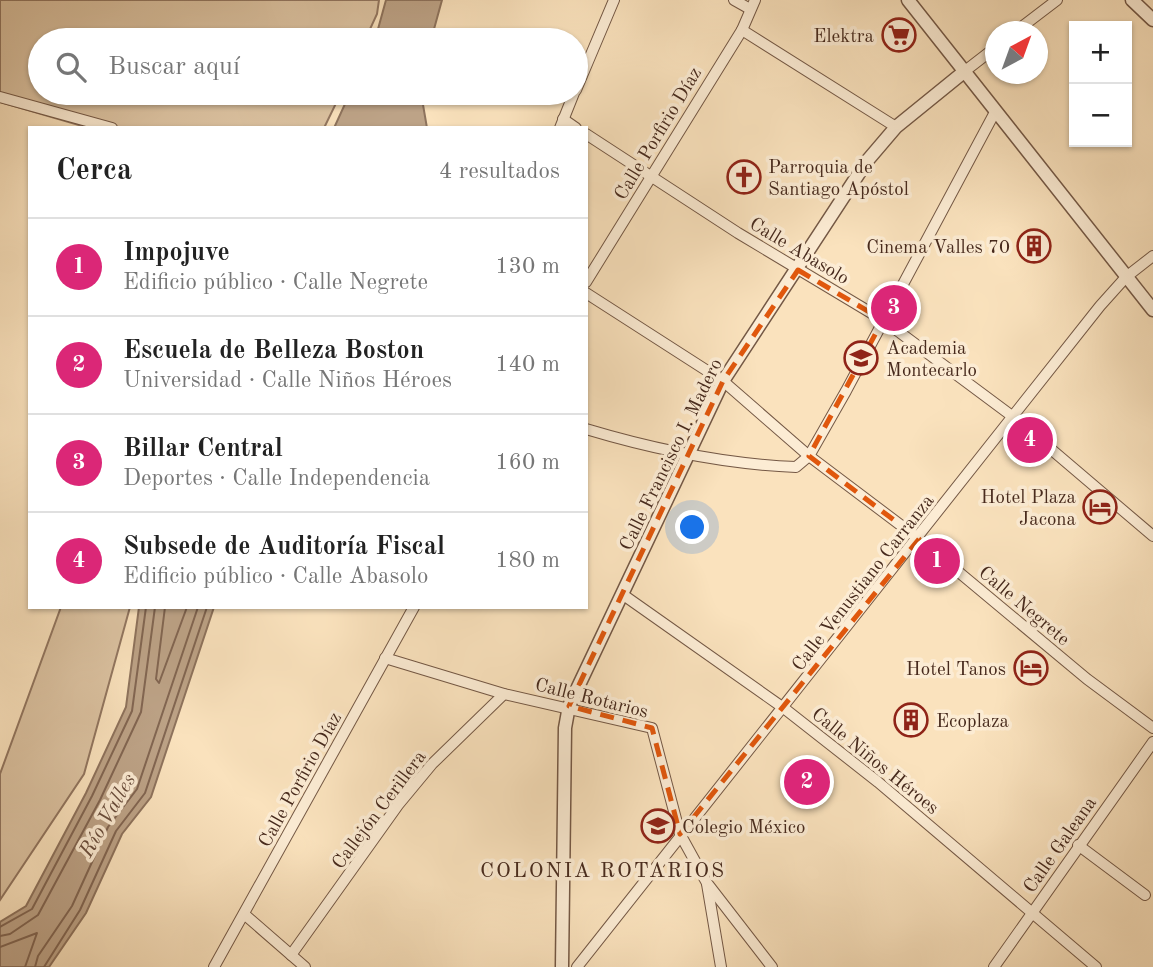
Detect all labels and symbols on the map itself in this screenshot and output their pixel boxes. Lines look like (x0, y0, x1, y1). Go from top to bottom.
supermarket icon: Elektra (880, 16, 918, 54)
north arrow (985, 21, 1048, 84)
place label: Elektra (813, 28, 875, 47)
street label: Calle Porfirio Díaz (612, 65, 706, 204)
church icon: Parroquia de Santiago Apóstol (725, 158, 763, 196)
place label: Parroquia de Santiago Apóstol (768, 159, 909, 200)
street label: Calle Abasolo (746, 215, 852, 289)
building icon: Cinema Valles 70 (1015, 227, 1053, 265)
place label: Cinema Valles 70 (866, 239, 1010, 258)
pin: 3 (871, 282, 917, 334)
school or university icon: Academia Montecarlo (842, 339, 880, 377)
place label: Academia Montecarlo (886, 340, 977, 381)
street label: Calle Francisco I. Madero (618, 356, 727, 554)
pin: 4 (1007, 414, 1053, 466)
hotel icon: Hotel Plaza Jacona (1081, 488, 1119, 526)
place label: Hotel Plaza Jacona (981, 489, 1077, 530)
street label: Calle Venustiano Carranza (789, 491, 939, 675)
your location (675, 510, 709, 544)
pin: 1 (914, 535, 960, 587)
street label: Calle Negrete (974, 564, 1072, 650)
hotel icon: Hotel Tanos (1012, 649, 1050, 687)
place label: Hotel Tanos (906, 661, 1006, 680)
street label: Calle Rotarios (533, 676, 650, 723)
building icon: Ecoplaza (892, 701, 930, 739)
street label: Calle Niños Héroes (807, 705, 942, 819)
street label: Calle Porfirio Díaz (256, 710, 346, 851)
place label: Ecoplaza (936, 713, 1010, 732)
street label: Callejón Cerillera (329, 747, 431, 873)
pin: 2 (784, 756, 830, 808)
water label: Río Valles (76, 770, 141, 862)
street label: Calle Galeana (1021, 793, 1101, 897)
school or university icon: Colegio México (639, 807, 677, 845)
place label: Colegio México (682, 819, 806, 838)
district label: COLONIA ROTARIOS (480, 861, 726, 882)

